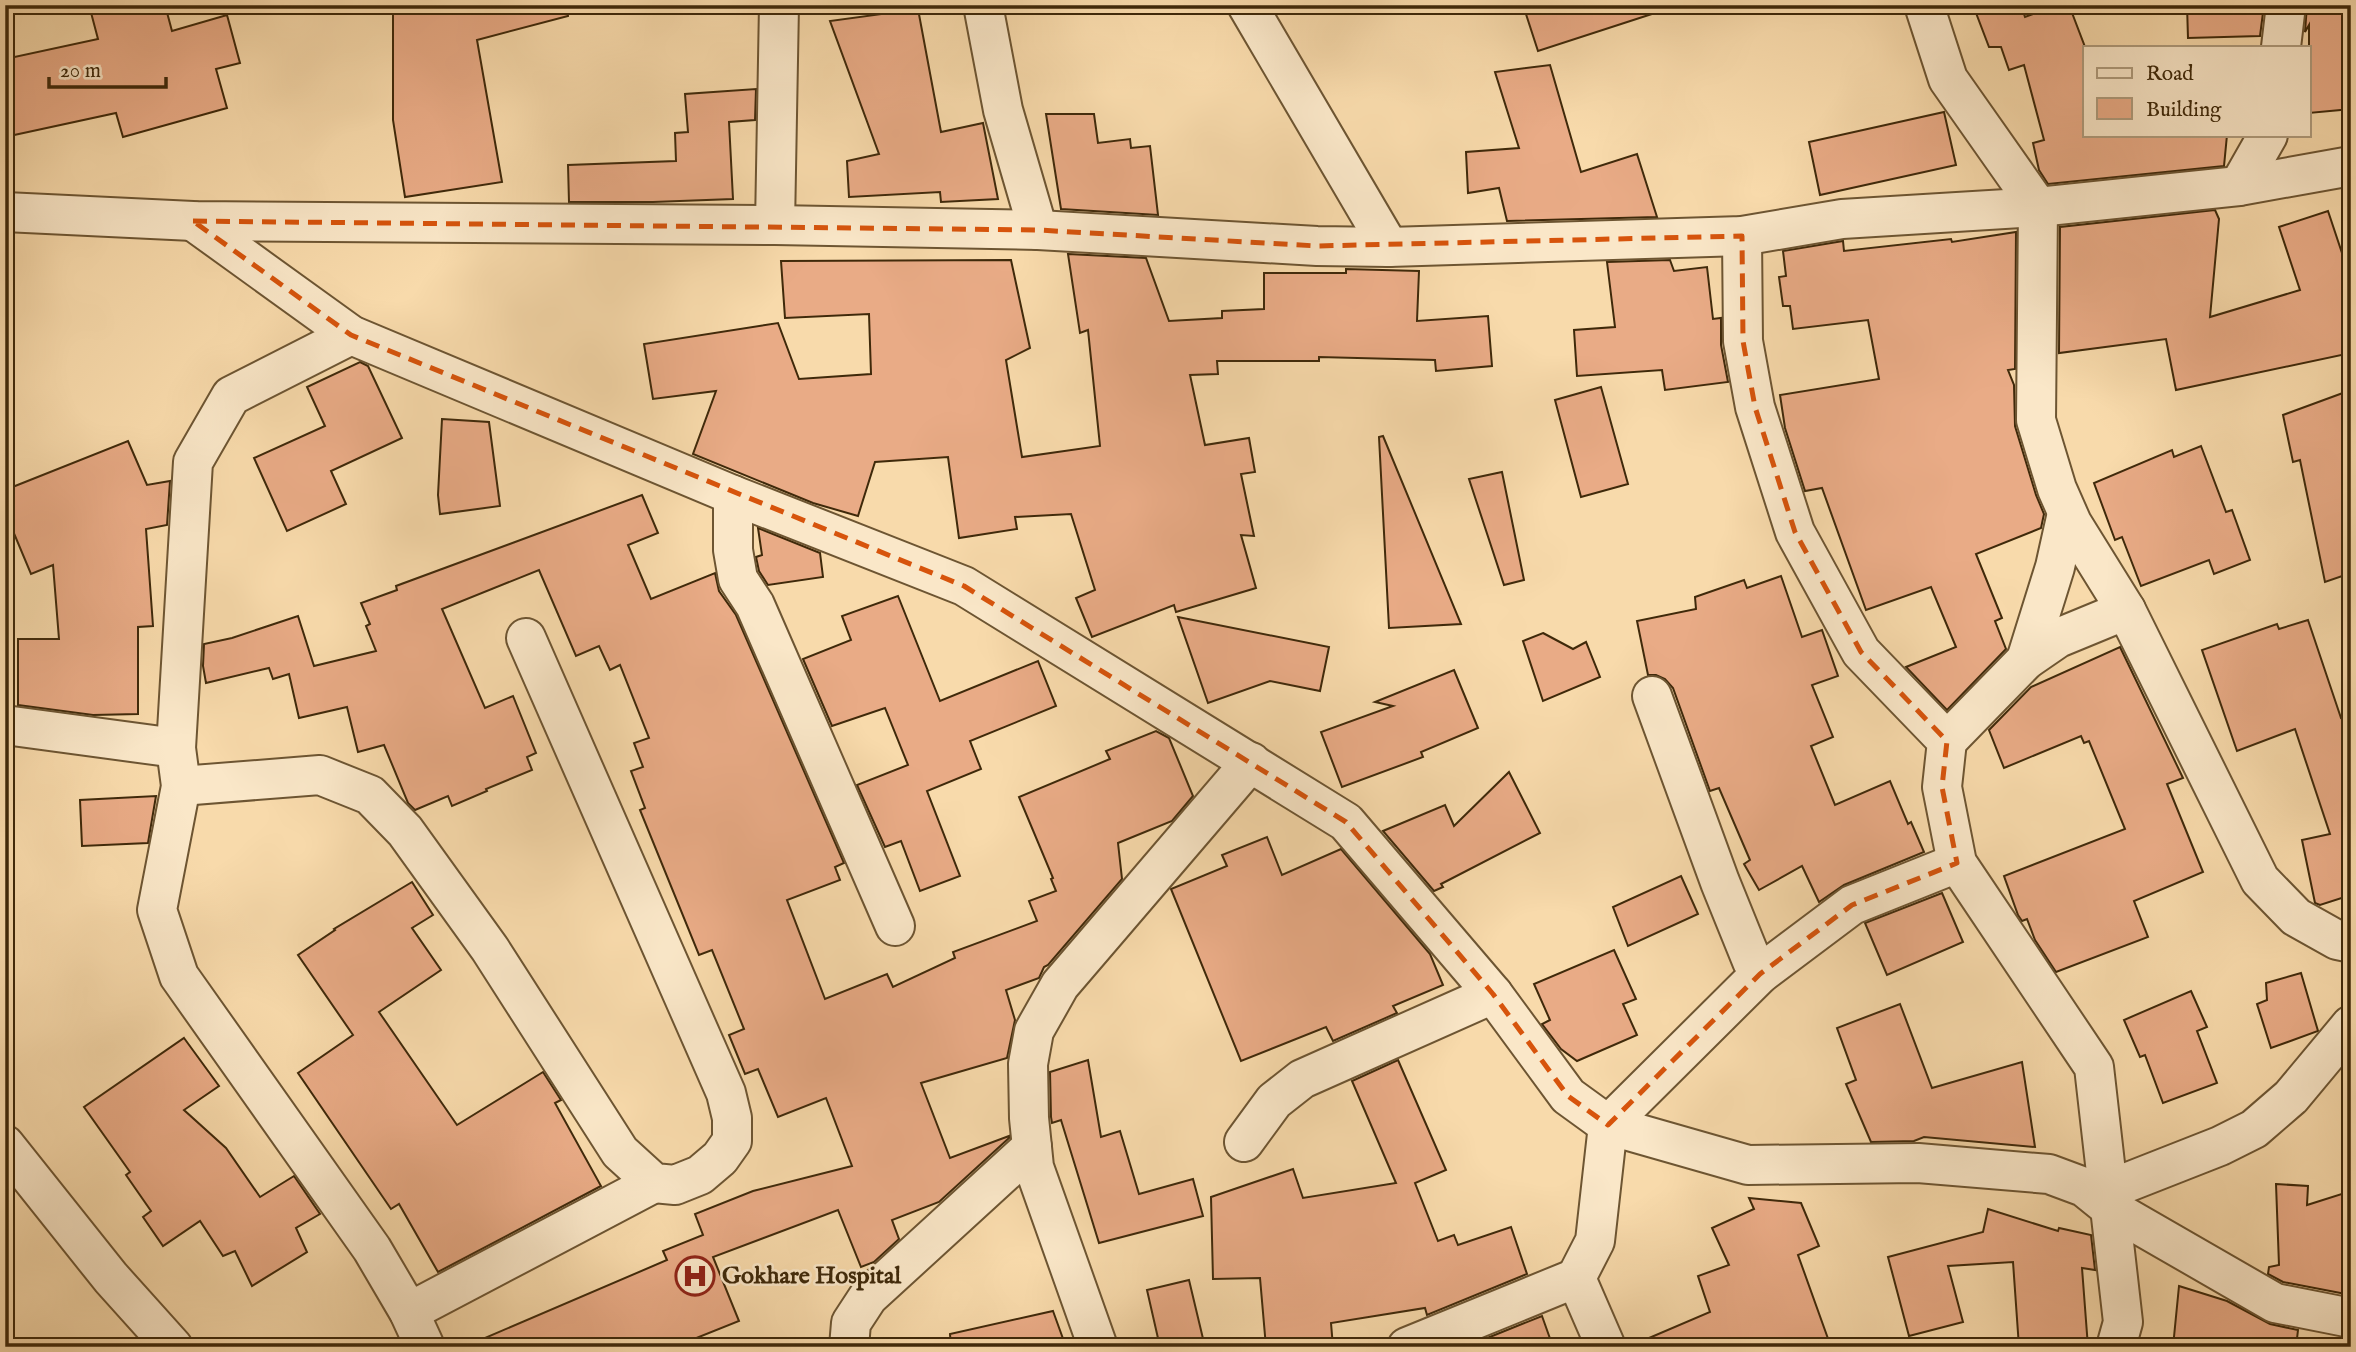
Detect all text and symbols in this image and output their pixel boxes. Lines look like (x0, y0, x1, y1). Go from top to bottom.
scale bar (49, 46, 166, 90)
legend (2083, 46, 2310, 136)
text: 20 m (60, 58, 101, 85)
text: Road (2146, 61, 2194, 88)
text: Building (2146, 97, 2222, 124)
hospital icon: Gokhare Hospital (674, 1255, 716, 1297)
place label: Gokhare Hospital (722, 1261, 901, 1292)

